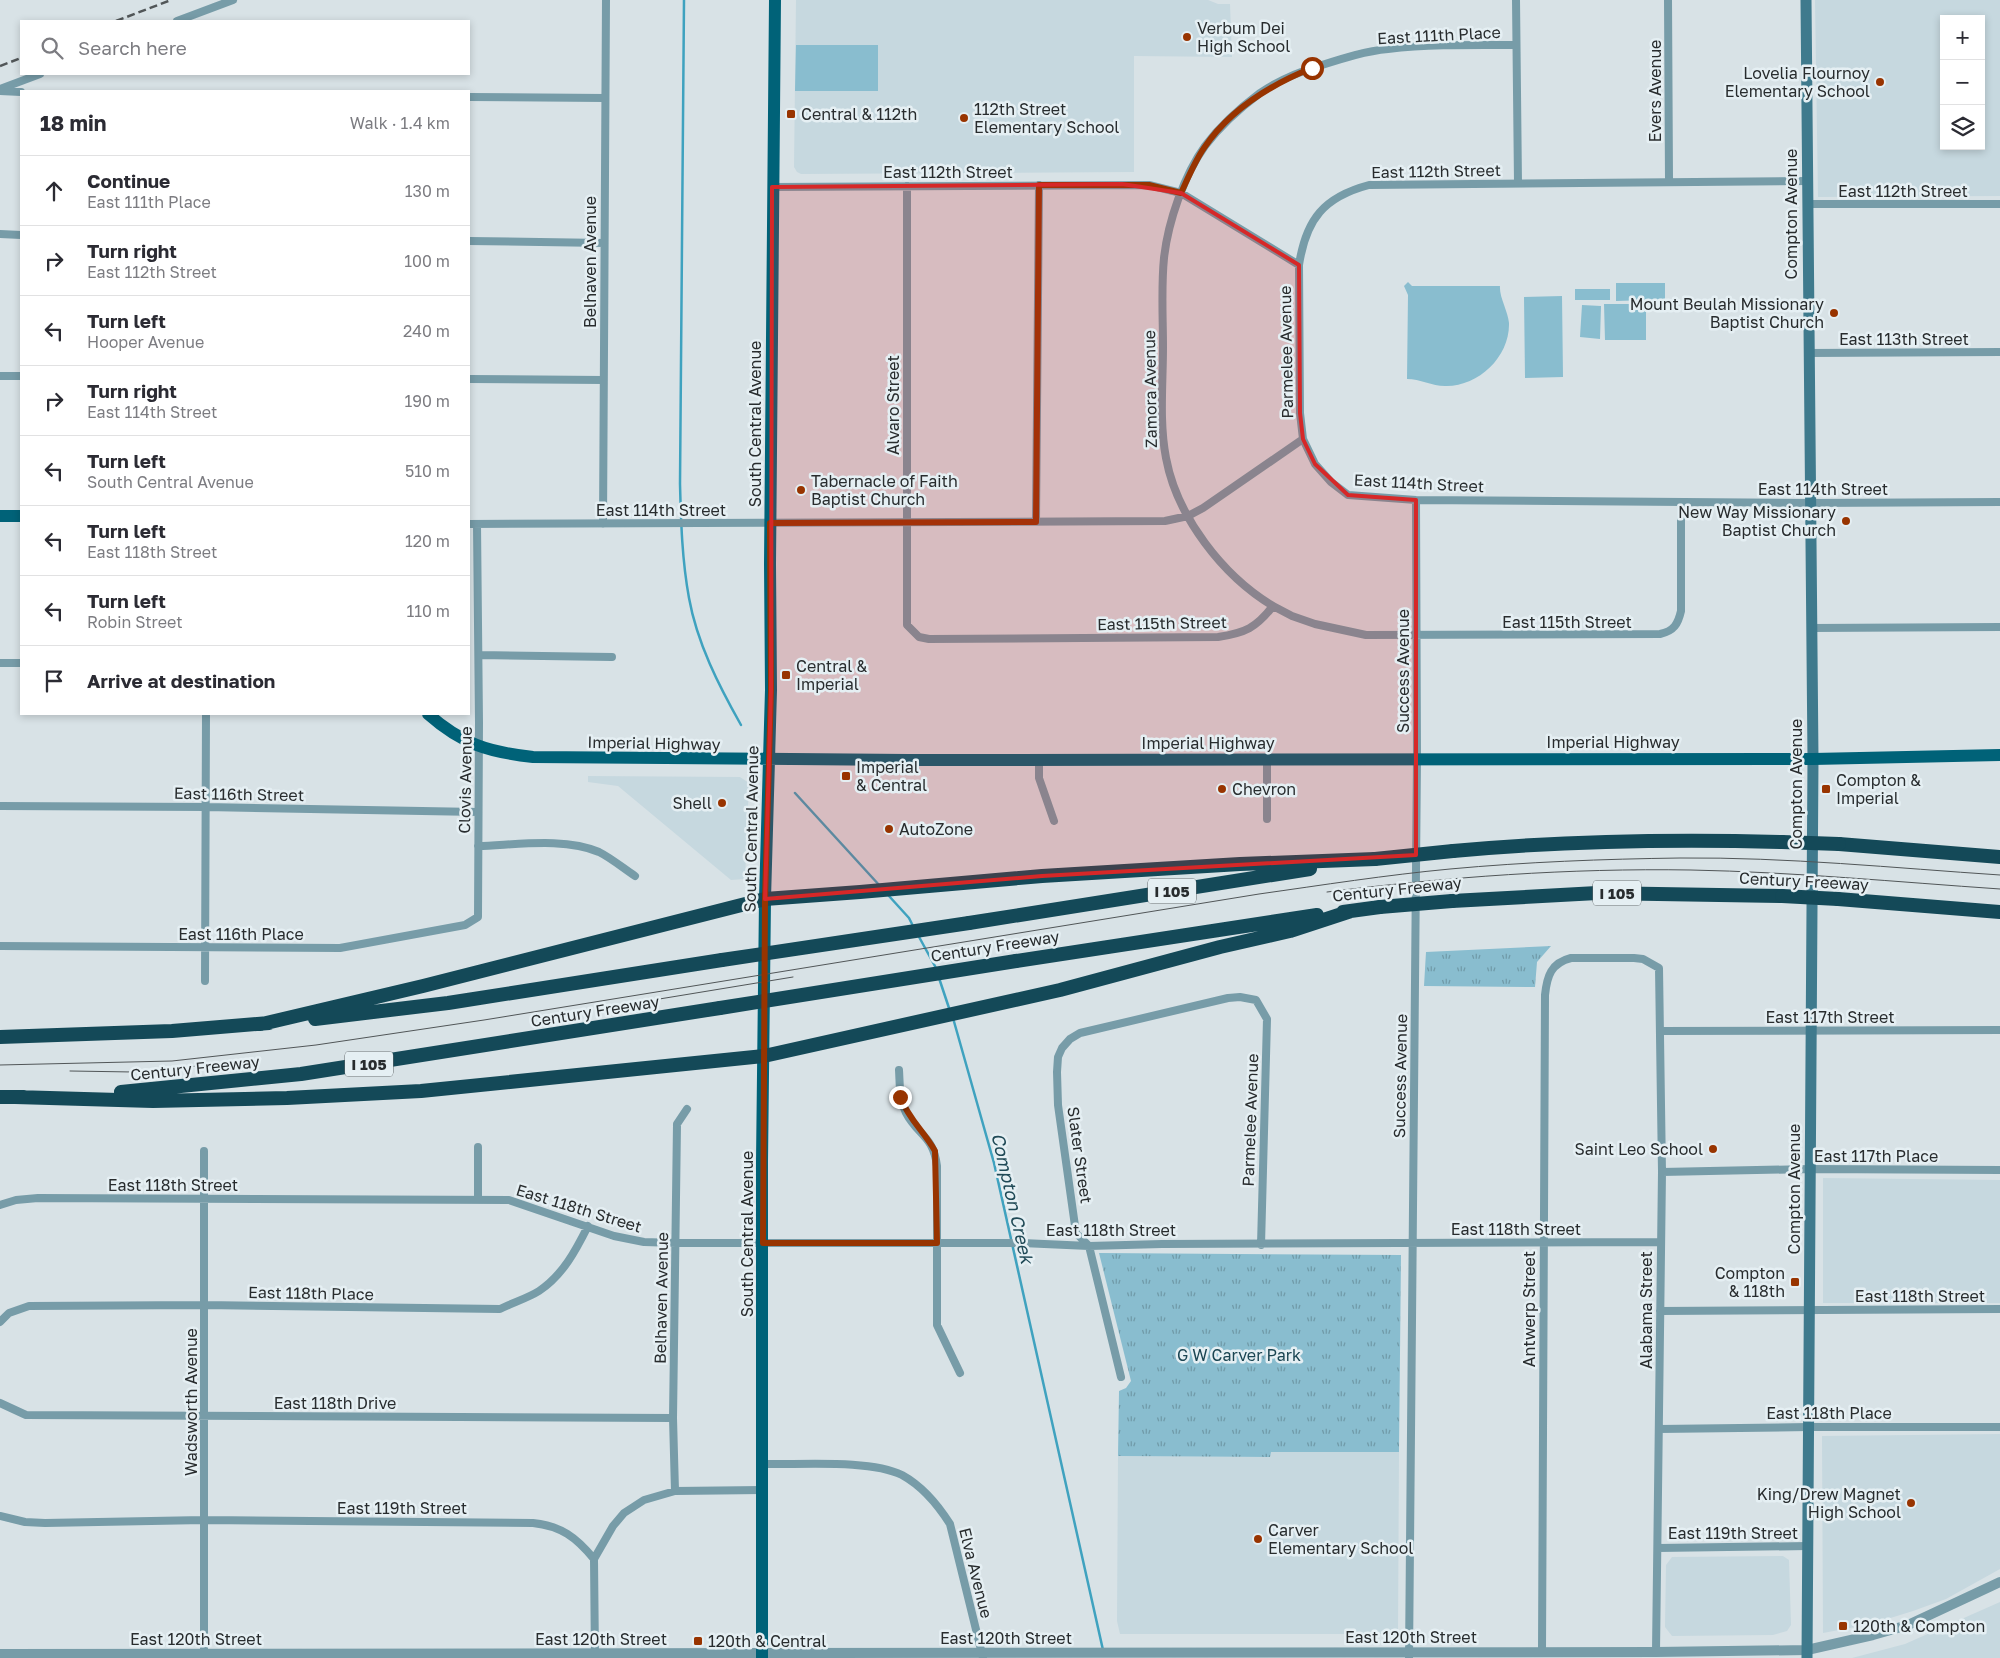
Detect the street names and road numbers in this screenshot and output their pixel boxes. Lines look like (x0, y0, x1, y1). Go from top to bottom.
street label: East 111th Place (1377, 22, 1501, 48)
street label: Evers Avenue (1645, 40, 1665, 142)
street label: Compton Avenue (1781, 149, 1801, 279)
street label: East 112th Street (1371, 160, 1501, 182)
street label: East 112th Street (883, 162, 1013, 182)
street label: East 112th Street (1838, 181, 1968, 201)
street label: Belhaven Avenue (580, 196, 600, 328)
street label: Parmelee Avenue (1275, 285, 1297, 419)
street label: East 113th Street (1839, 329, 1969, 349)
street label: Zamora Avenue (1139, 330, 1161, 448)
street label: South Central Avenue (745, 341, 765, 507)
street label: Alvaro Street (883, 355, 903, 455)
street label: East 114th Street (1353, 470, 1485, 496)
street label: East 114th Street (1758, 479, 1888, 499)
street label: East 114th Street (596, 500, 726, 520)
street label: Success Avenue (1393, 609, 1413, 733)
street label: East 115th Street (1097, 612, 1227, 634)
street label: East 115th Street (1502, 612, 1632, 632)
street label: Compton Avenue (1786, 719, 1806, 849)
street label: Clovis Avenue (454, 726, 476, 834)
street label: Imperial Highway (587, 732, 721, 754)
street label: Imperial Highway (1546, 732, 1680, 752)
street label: Imperial Highway (1141, 733, 1275, 753)
street label: South Central Avenue (740, 745, 762, 913)
street label: East 116th Street (174, 783, 304, 805)
street label: Century Freeway (1739, 868, 1869, 894)
street label: Century Freeway (1331, 872, 1463, 906)
road number: I 105 (1148, 878, 1196, 904)
road number: I 105 (1593, 880, 1641, 906)
street label: East 116th Place (178, 924, 304, 944)
street label: Century Freeway (929, 926, 1061, 966)
street label: Century Freeway (529, 991, 661, 1031)
street label: East 117th Street (1765, 1007, 1895, 1027)
street label: Success Avenue (1389, 1014, 1411, 1138)
street label: Century Freeway (129, 1051, 261, 1085)
road number: I 105 (345, 1052, 393, 1076)
street label: Parmelee Avenue (1238, 1053, 1262, 1187)
street label: Slater Street (1063, 1105, 1097, 1205)
street label: Compton Avenue (1784, 1124, 1804, 1254)
street label: East 117th Place (1814, 1146, 1938, 1166)
street label: South Central Avenue (737, 1151, 757, 1317)
street label: East 118th Street (108, 1175, 238, 1195)
street label: East 118th Street (514, 1179, 644, 1237)
street label: East 118th Street (1451, 1219, 1581, 1239)
street label: East 118th Street (1046, 1220, 1176, 1240)
street label: Belhaven Avenue (650, 1232, 672, 1364)
street label: Antwerp Street (1519, 1251, 1539, 1367)
street label: Alabama Street (1636, 1251, 1656, 1369)
street label: East 118th Place (248, 1282, 374, 1304)
street label: East 118th Street (1855, 1286, 1985, 1306)
street label: Wadsworth Avenue (181, 1328, 201, 1476)
street label: East 118th Drive (274, 1393, 396, 1413)
street label: East 118th Place (1766, 1403, 1892, 1423)
street label: East 119th Street (337, 1498, 467, 1518)
street label: East 119th Street (1668, 1523, 1798, 1543)
street label: Elva Avenue (955, 1526, 997, 1620)
street label: East 120th Street (1345, 1627, 1477, 1647)
street label: East 120th Street (940, 1628, 1072, 1648)
street label: East 120th Street (130, 1629, 262, 1649)
street label: East 120th Street (535, 1629, 667, 1649)

